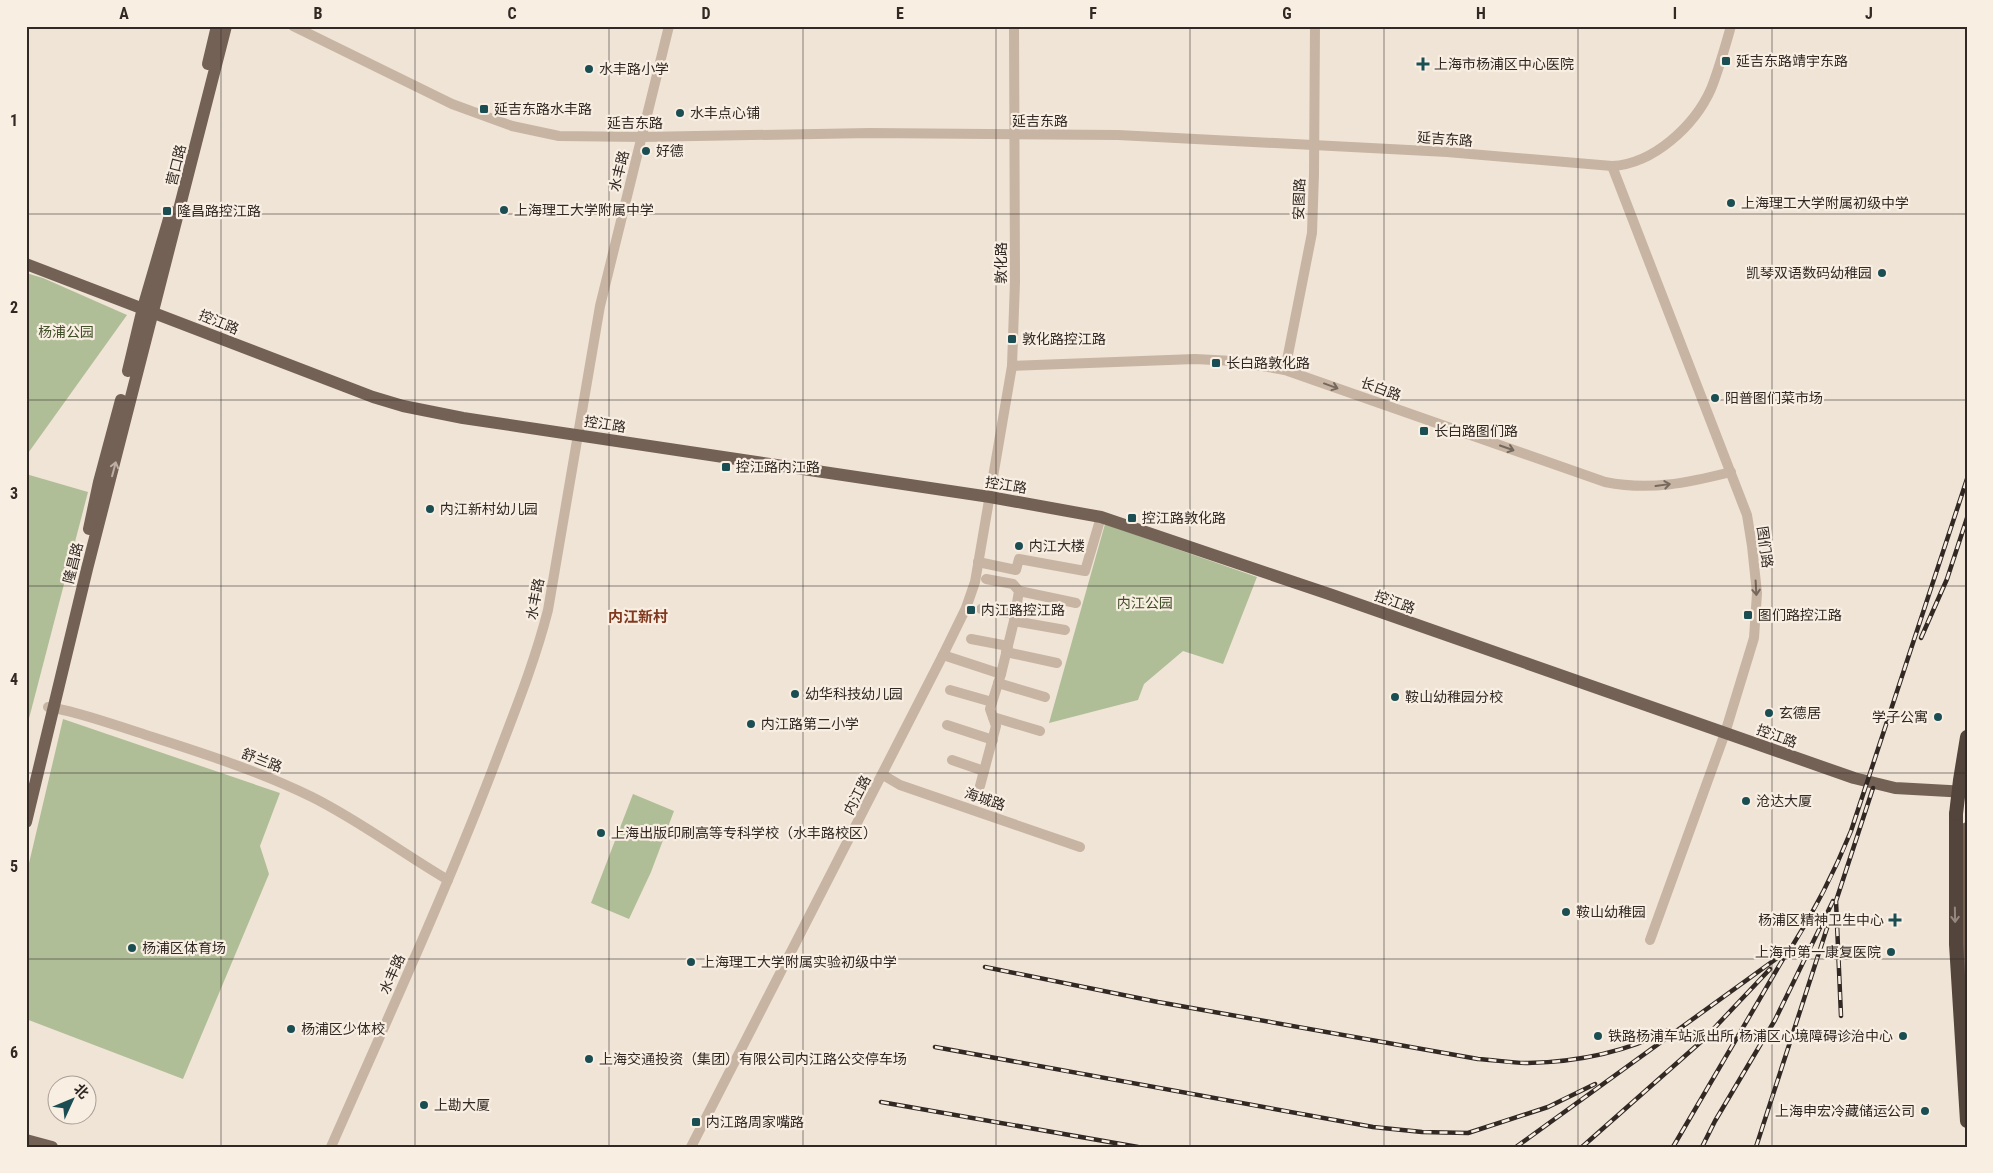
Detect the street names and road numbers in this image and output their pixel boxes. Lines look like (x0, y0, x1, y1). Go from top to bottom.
street label: 延吉东路 (1012, 113, 1068, 129)
street label: 延吉东路 (607, 115, 663, 131)
street label: 延吉东路 (1417, 129, 1473, 149)
street label: 营口路 (163, 143, 189, 187)
street label: 水丰路 (606, 149, 632, 193)
street label: 安图路 (1290, 178, 1308, 220)
street label: 敦化路 (993, 242, 1009, 284)
street label: 控江路 (197, 307, 241, 337)
street label: 长白路 (1359, 374, 1403, 404)
street label: 控江路 (583, 413, 627, 435)
street label: 控江路 (984, 474, 1028, 496)
street label: 图们路 (1754, 525, 1776, 569)
street label: 隆昌路 (60, 541, 86, 585)
street label: 水丰路 (523, 577, 547, 621)
street label: 控江路 (1373, 587, 1417, 617)
street label: 控江路 (1755, 721, 1799, 751)
street label: 舒兰路 (240, 745, 284, 775)
street label: 内江路 (840, 773, 874, 817)
street label: 海城路 (963, 785, 1007, 813)
street label: 水丰路 (376, 952, 408, 996)

